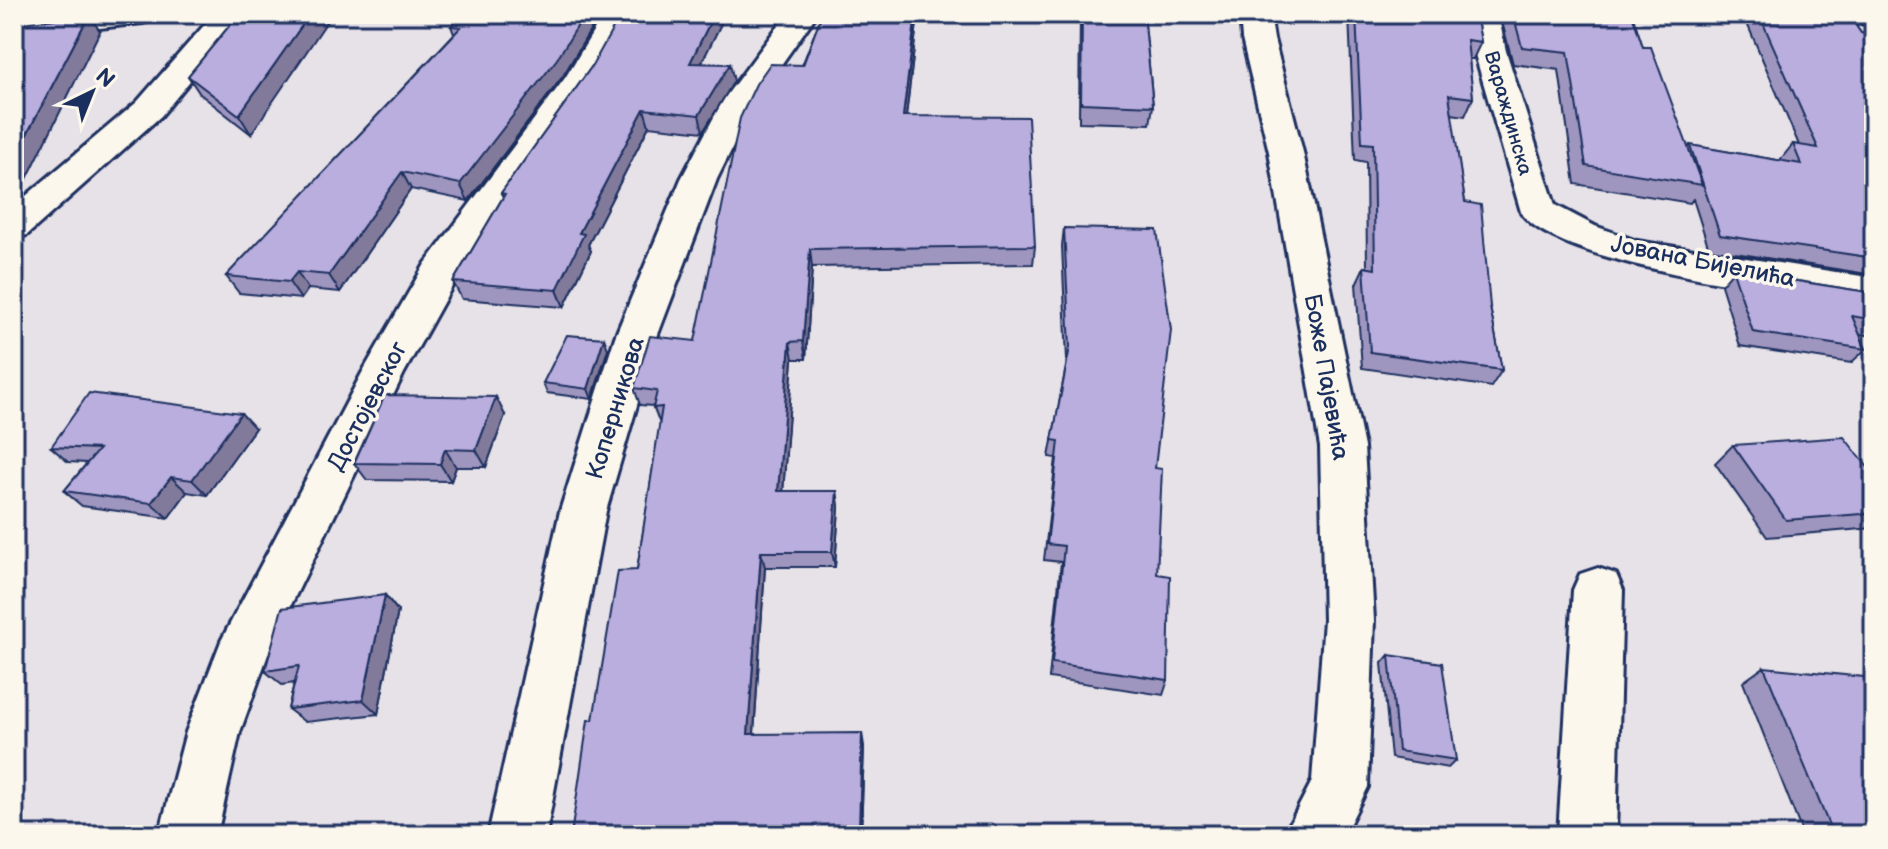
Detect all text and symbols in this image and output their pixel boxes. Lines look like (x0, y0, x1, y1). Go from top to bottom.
street label: Вараждинска (1479, 48, 1537, 178)
north arrow (52, 52, 132, 132)
text: N (89, 63, 120, 94)
street label: Јована Бијелића (1608, 229, 1797, 294)
street label: Боже Пајевића (1298, 292, 1355, 463)
street label: Коперникова (580, 333, 651, 483)
street label: Достојевског (321, 337, 414, 476)

